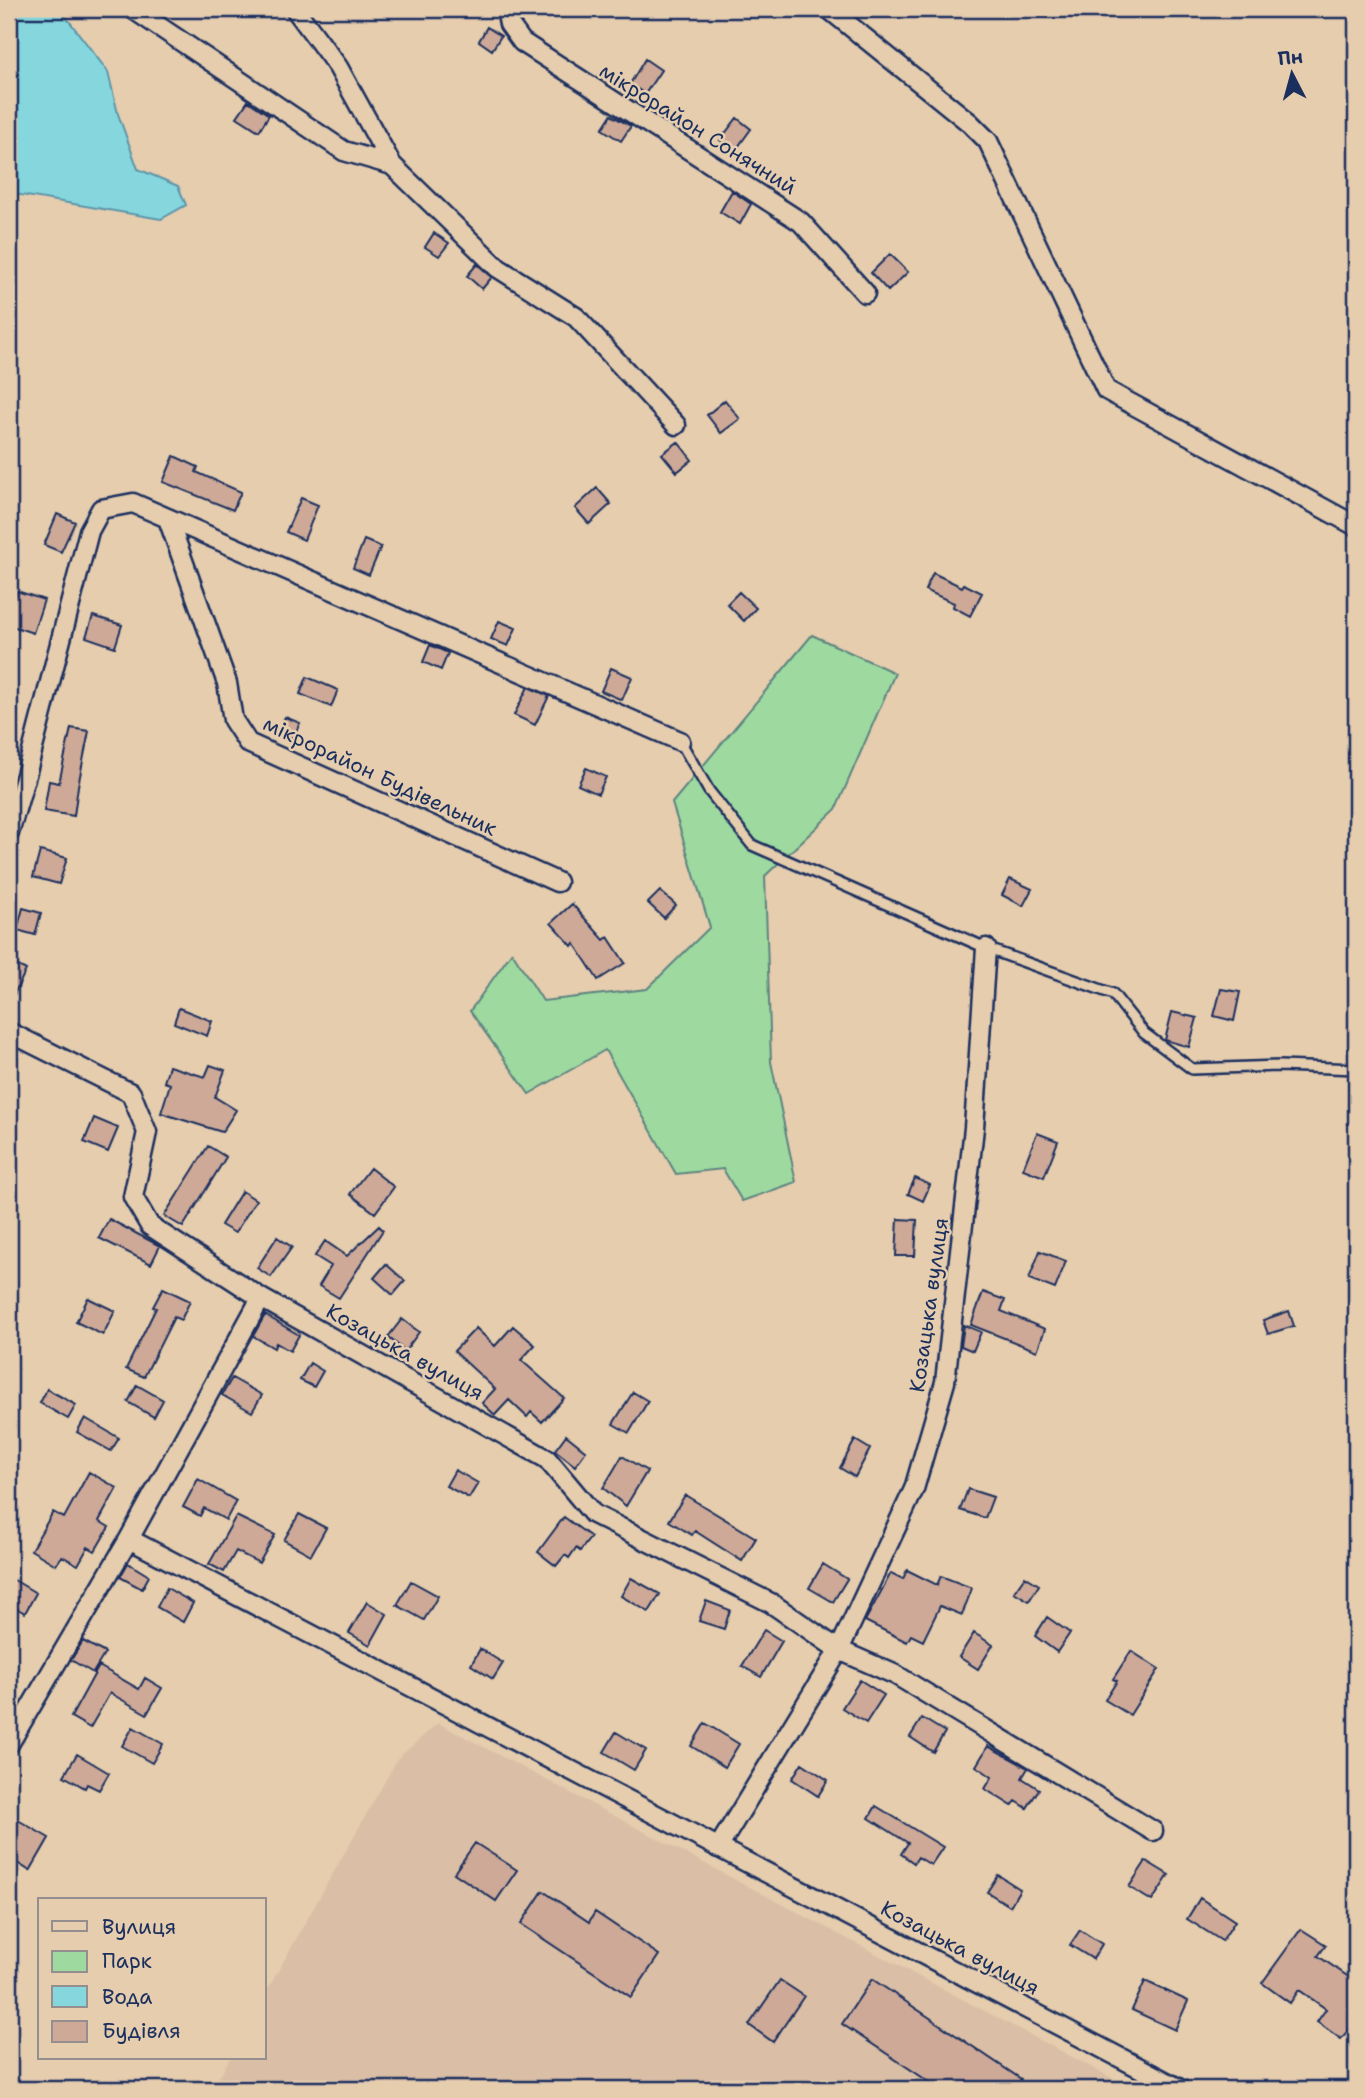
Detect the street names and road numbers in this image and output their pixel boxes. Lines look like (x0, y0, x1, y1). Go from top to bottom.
street label: мікрорайон Сонячний (594, 57, 802, 201)
street label: мікрорайон Будівельник (258, 709, 502, 843)
street label: Козацька вулиця (903, 1216, 955, 1394)
street label: Козацька вулиця (321, 1297, 489, 1407)
street label: Козацька вулиця (876, 1894, 1044, 2002)

